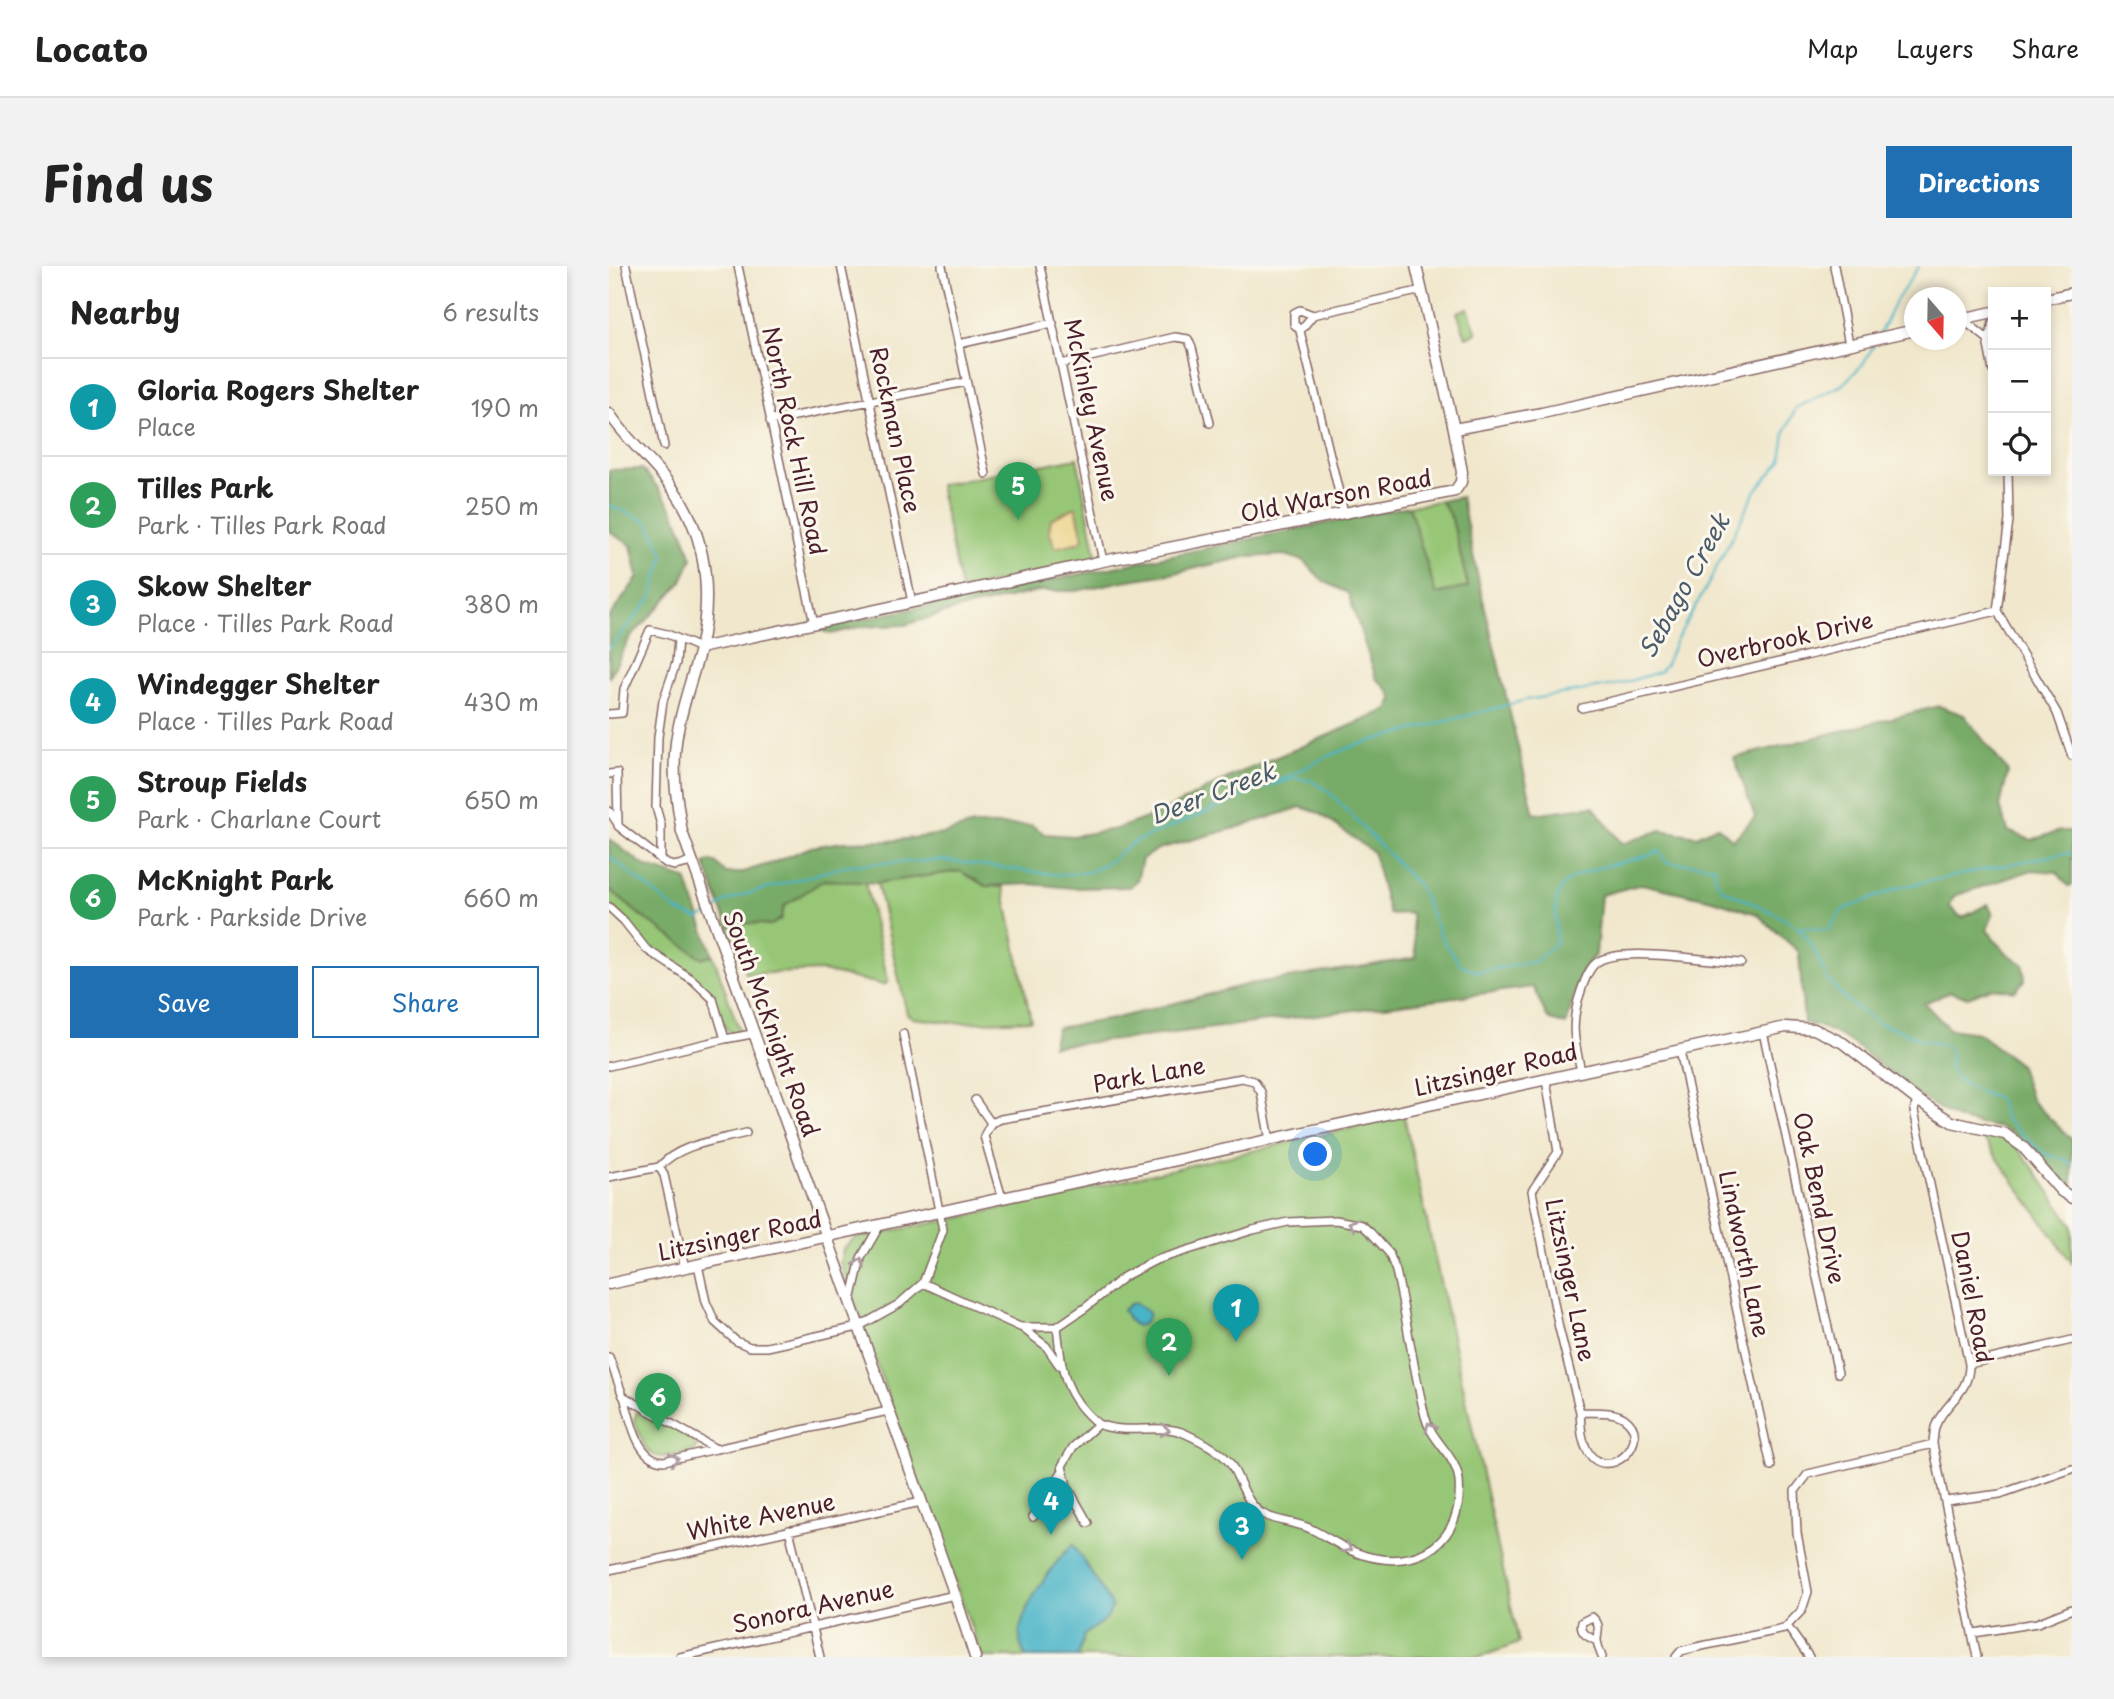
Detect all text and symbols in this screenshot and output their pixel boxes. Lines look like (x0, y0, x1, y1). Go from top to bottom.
text: Locato (35, 23, 148, 73)
text: Map (1807, 30, 1858, 66)
text: Layers (1896, 30, 1973, 66)
text: Share (2011, 30, 2079, 66)
text: Find us (42, 145, 213, 219)
button: Directions (1886, 146, 2072, 218)
north arrow (1904, 287, 1967, 350)
map controls (1988, 287, 2051, 476)
button: + (1988, 287, 2051, 350)
text: Nearby (70, 289, 180, 334)
text: 6 results (443, 294, 539, 329)
street label: McKinley Avenue (1056, 315, 1129, 504)
street label: North Rock Hill Road (754, 323, 837, 558)
street label: Rockman Place (862, 343, 931, 516)
button: − (1988, 350, 2051, 413)
text: Gloria Rogers Shelter (137, 370, 419, 409)
text: 1 (88, 390, 99, 425)
text: 190 m (471, 390, 539, 425)
text: Place (137, 409, 196, 444)
button: locate (1988, 413, 2051, 476)
street label: Old Warson Road (1237, 459, 1434, 530)
pin: 5 (995, 462, 1041, 520)
text: Tilles Park (137, 468, 273, 507)
text: 2 (85, 488, 101, 523)
text: 250 m (465, 488, 539, 523)
water label: Sebago Creek (1629, 505, 1739, 664)
text: Park · Tilles Park Road (137, 507, 387, 542)
text: Skow Shelter (137, 566, 312, 605)
text: 3 (85, 586, 101, 621)
text: 380 m (464, 586, 539, 621)
street label: Overbrook Drive (1693, 601, 1876, 676)
text: Place · Tilles Park Road (137, 605, 394, 640)
text: Windegger Shelter (137, 664, 380, 703)
text: 4 (85, 684, 101, 719)
text: 430 m (464, 684, 539, 719)
text: Place · Tilles Park Road (137, 703, 394, 738)
water label: Deer Creek (1144, 751, 1281, 833)
text: Stroup Fields (137, 762, 307, 801)
text: 5 (86, 782, 100, 817)
text: 650 m (464, 782, 539, 817)
text: Park · Charlane Court (137, 801, 381, 836)
text: McKnight Park (137, 860, 334, 899)
text: 6 (85, 880, 101, 915)
text: 660 m (463, 880, 539, 915)
text: Park · Parkside Drive (137, 899, 367, 934)
street label: South McKnight Road (715, 906, 830, 1141)
button: Save (70, 966, 298, 1038)
button: Share (312, 966, 539, 1038)
street label: Litzsinger Road (1410, 1033, 1581, 1104)
street label: Park Lane (1090, 1046, 1208, 1101)
street label: Oak Bend Drive (1785, 1109, 1856, 1287)
your location (1298, 1137, 1332, 1171)
street label: Lindworth Lane (1711, 1167, 1780, 1341)
street label: Litzsinger Lane (1537, 1195, 1606, 1364)
street label: Litzsinger Road (654, 1200, 825, 1269)
one-way arrow (1347, 1217, 1359, 1232)
street label: Daniel Road (1943, 1227, 2003, 1366)
one-way arrow (851, 1258, 865, 1270)
pin: 1 (1213, 1284, 1259, 1342)
pin: 2 (1146, 1318, 1192, 1376)
pin: 6 (635, 1373, 681, 1431)
one-way arrow (1160, 1422, 1171, 1437)
one-way arrow (1424, 1422, 1438, 1434)
one-way arrow (668, 1452, 680, 1467)
pin: 4 (1028, 1477, 1074, 1535)
street label: White Avenue (683, 1483, 838, 1548)
pin: 3 (1219, 1502, 1265, 1560)
one-way arrow (1340, 1540, 1352, 1554)
street label: Sonora Avenue (728, 1570, 897, 1641)

